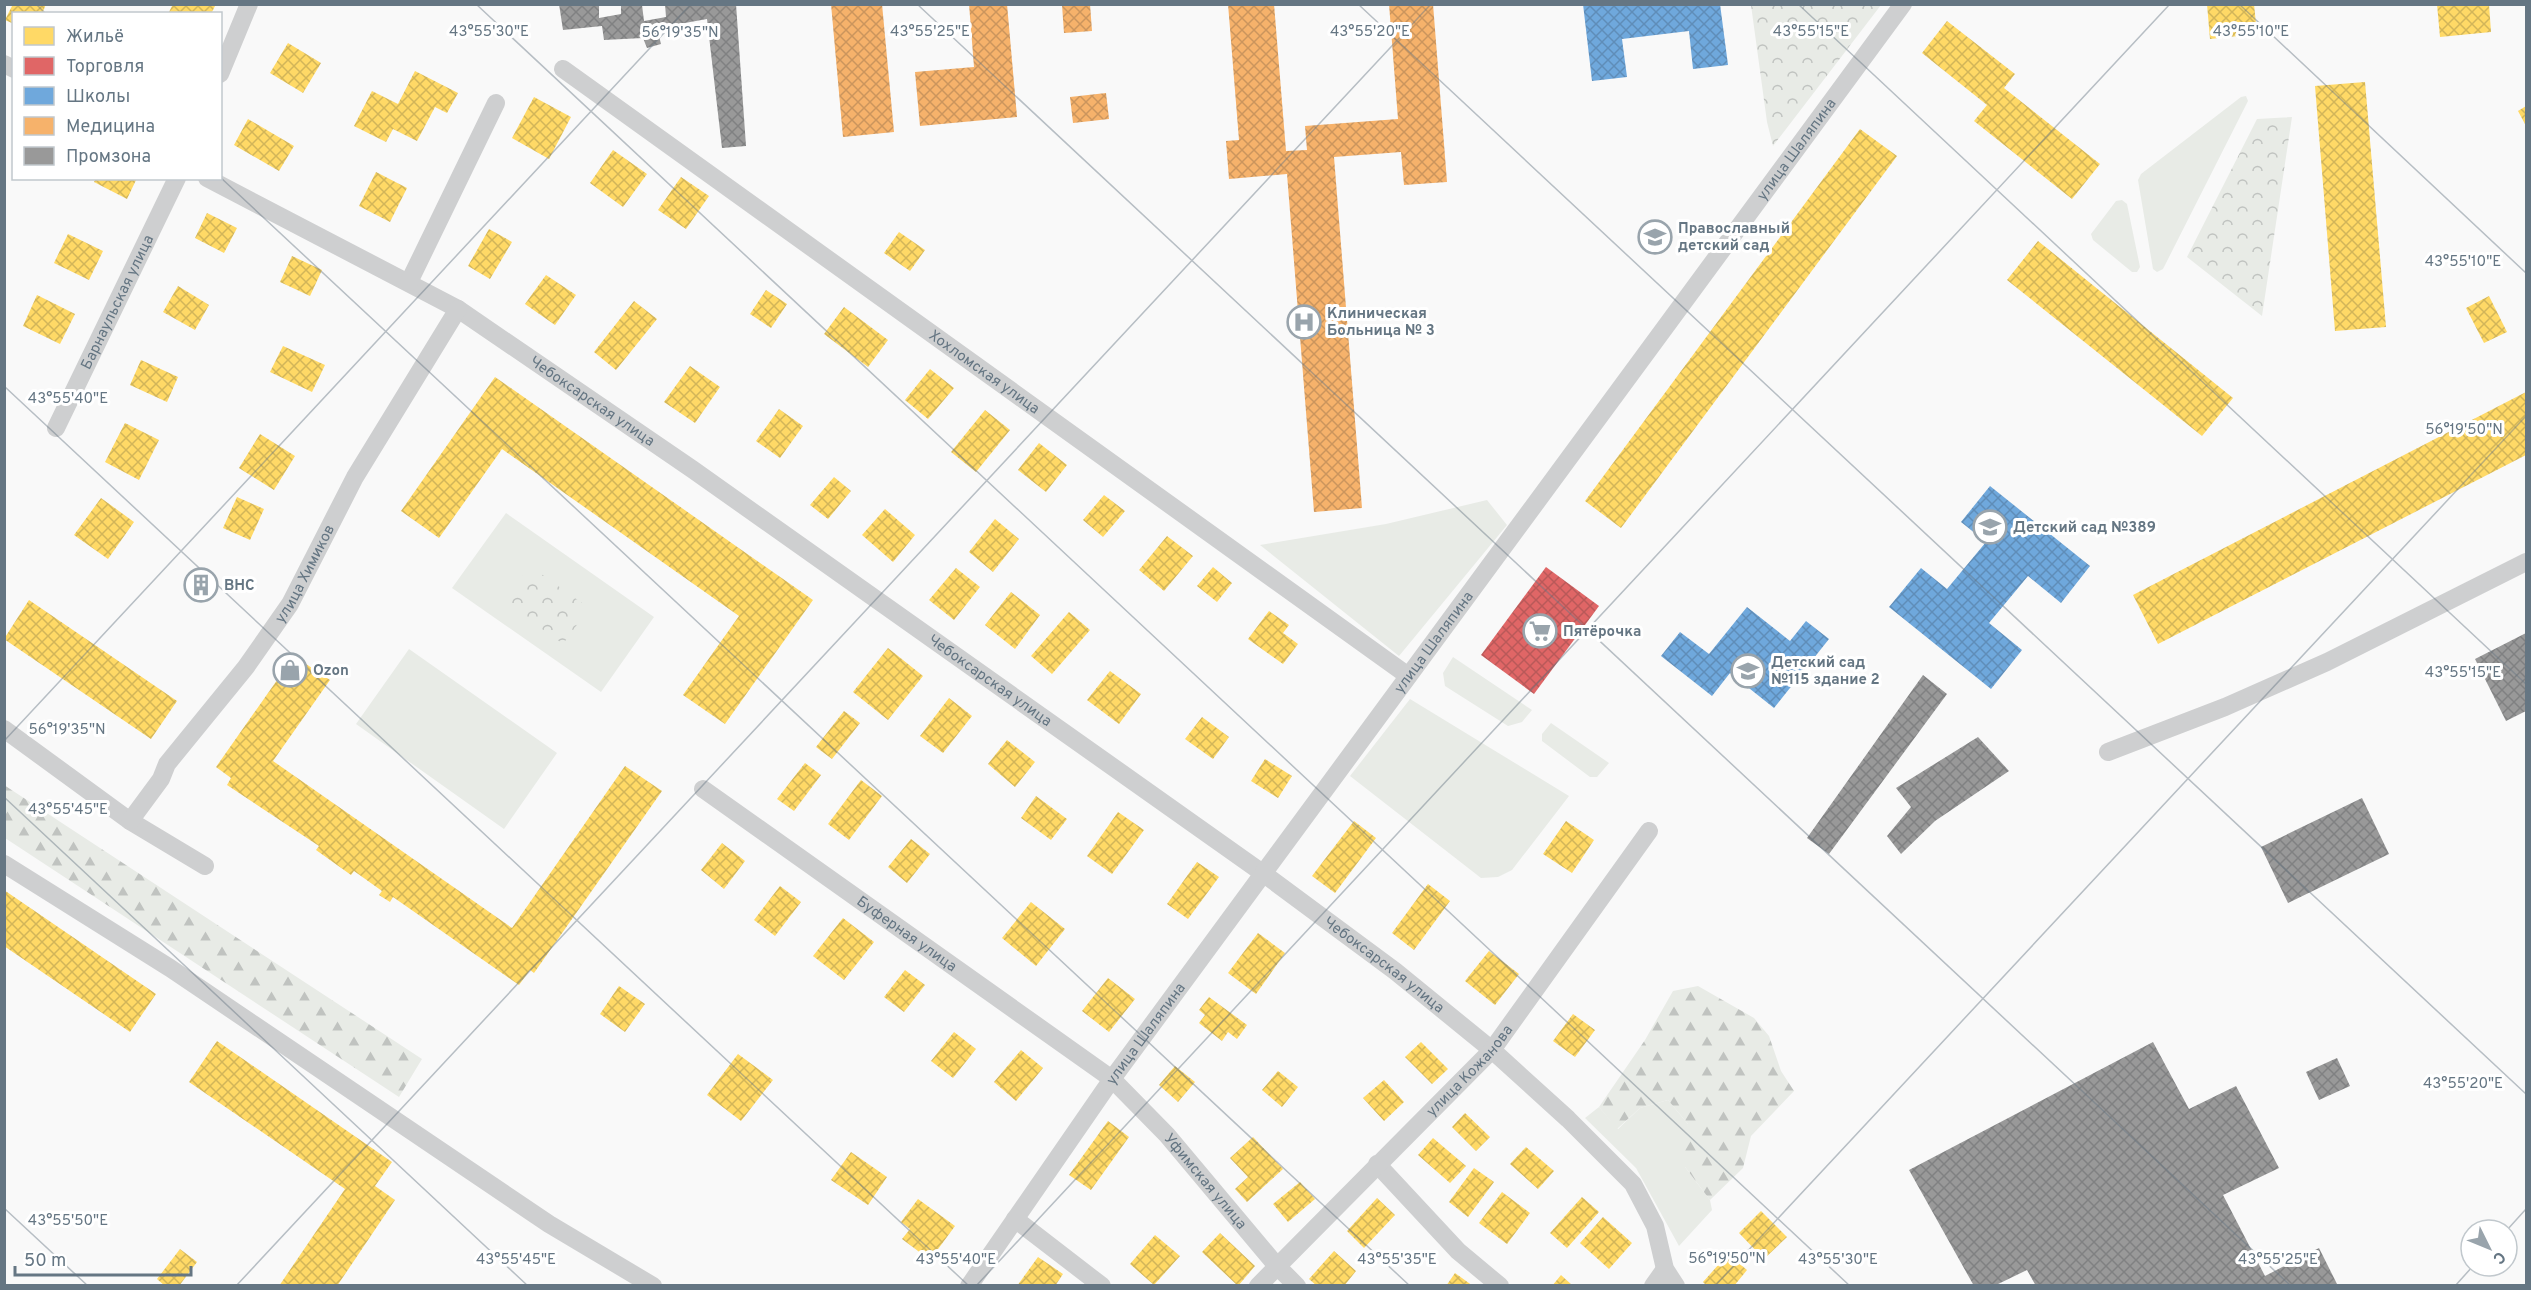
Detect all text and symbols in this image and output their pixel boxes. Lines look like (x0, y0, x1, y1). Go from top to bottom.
legend (12, 12, 222, 180)
text: 43°55'30"E (449, 23, 529, 42)
text: 43°55'25"E (890, 23, 970, 42)
text: 43°55'20"E (1330, 23, 1410, 42)
text: 43°55'15"E (1773, 23, 1849, 42)
text: 43°55'10"E (2213, 23, 2289, 42)
text: 56°19'35"N (641, 24, 719, 43)
text: Жильё (66, 26, 124, 49)
text: Торговля (66, 56, 144, 79)
text: Школы (66, 86, 130, 109)
street label: улица Шаляпина (1753, 95, 1841, 205)
text: Медицина (66, 116, 155, 139)
text: Промзона (66, 146, 151, 169)
school or university icon: Православный детский сад (1637, 219, 1673, 255)
place label: Православный детский сад (1678, 220, 1790, 256)
street label: Барнаульская улица (78, 232, 159, 373)
text: 43°55'10"E (2425, 253, 2501, 272)
hospital icon: Клиническая Больница № 3 (1286, 304, 1322, 340)
place label: Клиническая Больница № 3 (1327, 305, 1435, 341)
street label: Хохломская улица (925, 327, 1043, 419)
street label: Чебоксарская улица (525, 353, 658, 452)
text: 43°55'40"E (28, 390, 108, 409)
text: 56°19'50"N (2425, 421, 2503, 440)
school or university icon: Детский сад №389 (1972, 509, 2008, 545)
place label: Детский сад №389 (2013, 519, 2156, 538)
street label: улица Химиков (271, 522, 340, 627)
building icon: ВНС (183, 567, 219, 603)
place label: ВНС (224, 577, 255, 596)
street label: улица Шаляпина (1391, 588, 1479, 698)
supermarket icon: Пятёрочка (1522, 613, 1558, 649)
place label: Пятёрочка (1563, 623, 1641, 642)
street label: Чебоксарская улица (924, 631, 1055, 732)
shop icon: Ozon (272, 652, 308, 688)
school or university icon: Детский сад №115 здание 2 (1730, 653, 1766, 689)
place label: Детский сад №115 здание 2 (1771, 654, 1880, 690)
place label: Ozon (313, 662, 349, 681)
text: 43°55'15"E (2425, 664, 2501, 683)
text: 56°19'35"N (28, 721, 106, 740)
text: 43°55'45"E (28, 801, 108, 820)
street label: Буферная улица (852, 893, 960, 977)
street label: Чебоксарская улица (1319, 913, 1448, 1018)
street label: улица Шаляпина (1103, 980, 1191, 1089)
street label: улица Кожанова (1423, 1022, 1518, 1122)
text: 43°55'20"E (2423, 1075, 2503, 1094)
street label: Уфимская улица (1159, 1130, 1250, 1234)
text: 43°55'50"E (28, 1212, 108, 1231)
north arrow (2459, 1218, 2519, 1278)
scale bar (15, 1239, 190, 1277)
text: С (2488, 1246, 2509, 1267)
text: 50 m (24, 1250, 66, 1273)
text: 56°19'50"N (1688, 1250, 1766, 1269)
text: 43°55'45"E (476, 1251, 556, 1270)
text: 43°55'40"E (916, 1251, 996, 1270)
text: 43°55'35"E (1357, 1251, 1437, 1270)
text: 43°55'30"E (1798, 1251, 1878, 1270)
text: 43°55'25"E (2238, 1251, 2318, 1270)

